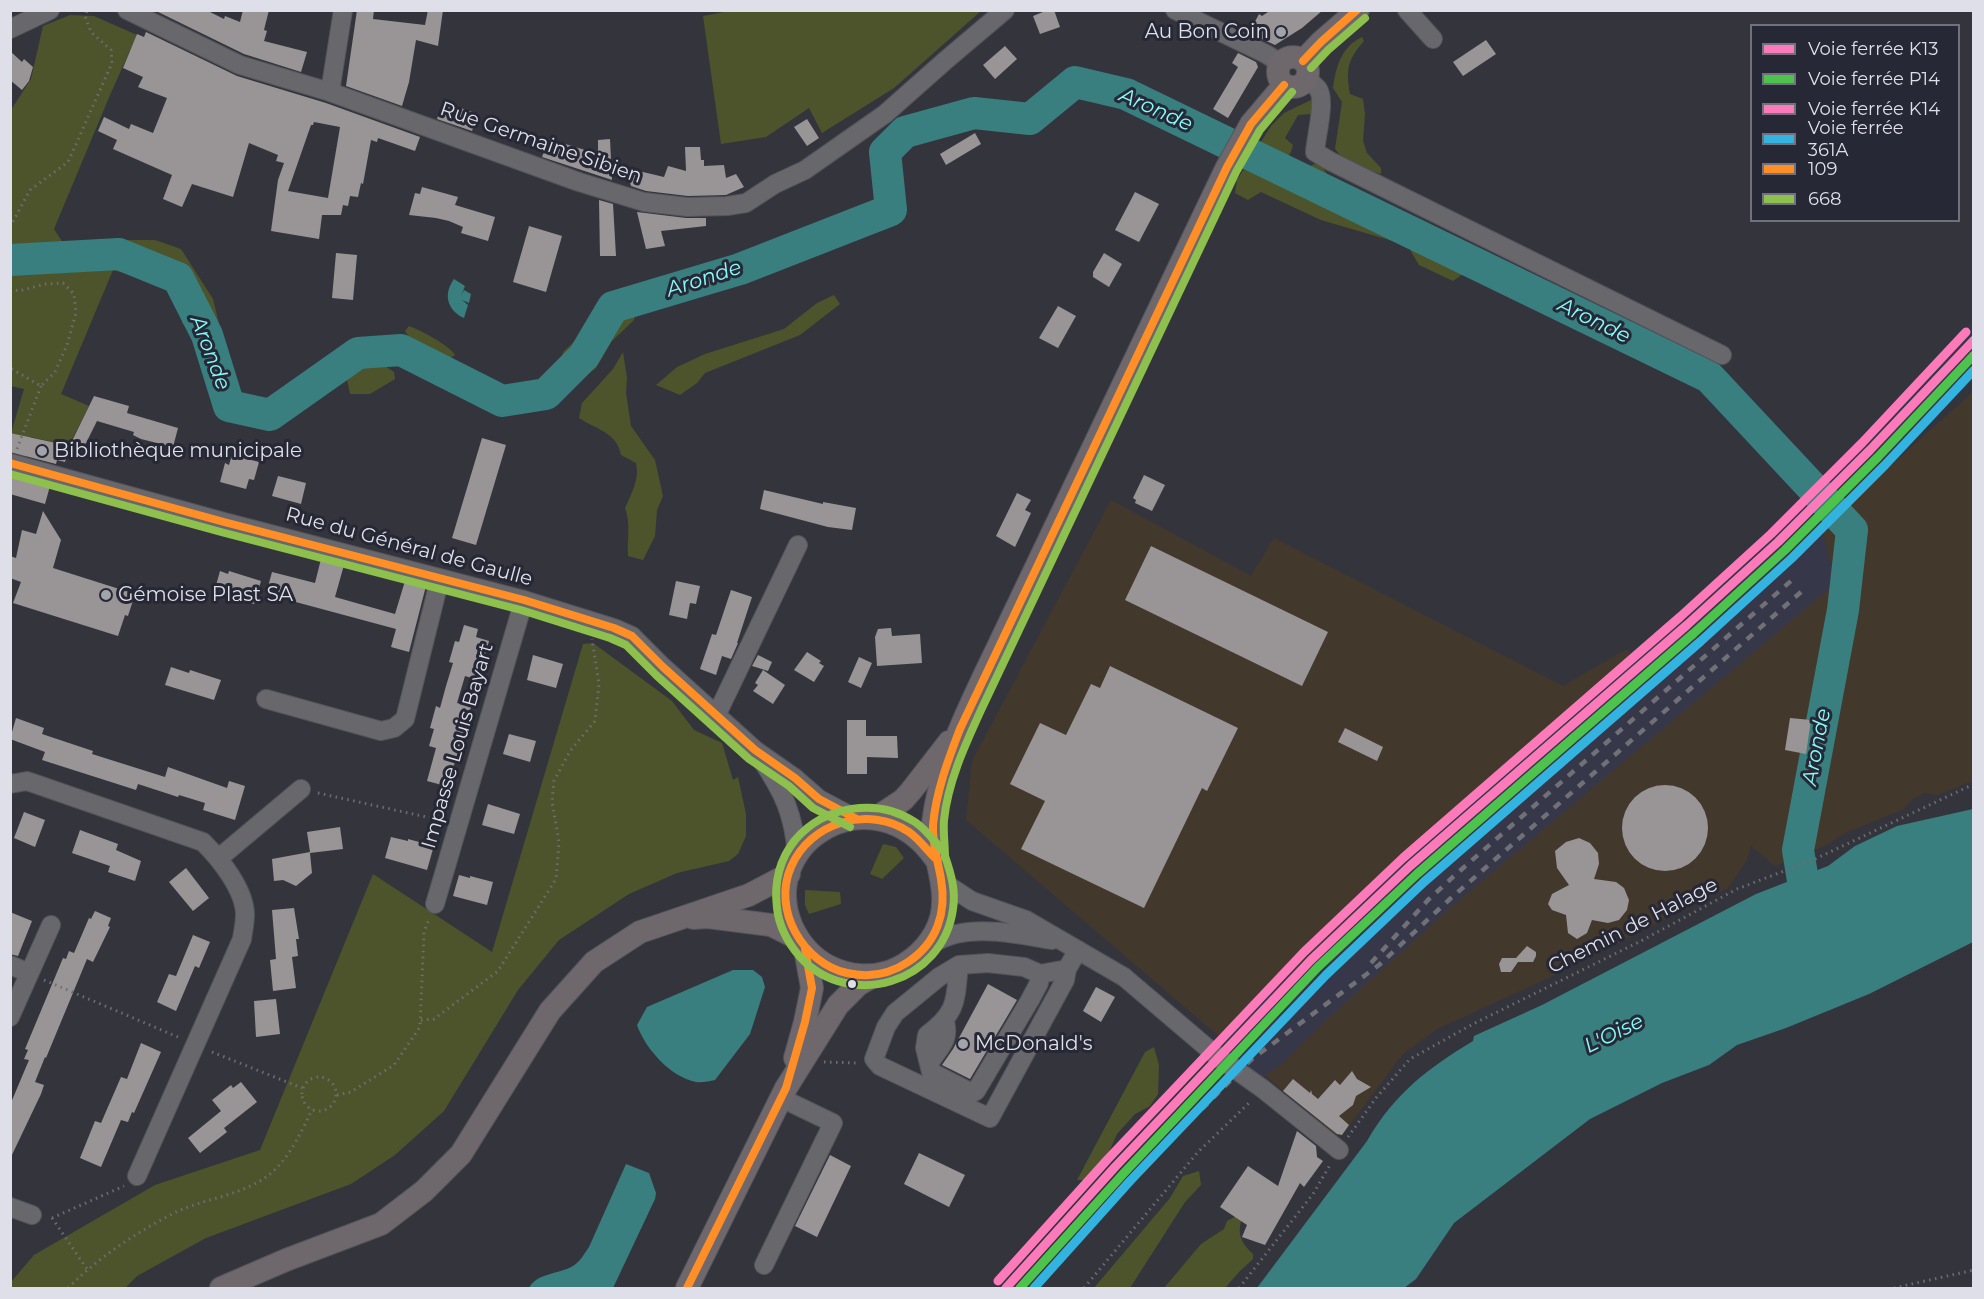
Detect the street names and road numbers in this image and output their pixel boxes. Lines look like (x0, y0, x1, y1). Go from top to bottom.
street label: Rue Germaine Sibien (437, 97, 645, 189)
street label: Rue du Général de Gaulle (283, 502, 535, 592)
street label: Impasse Louis Bayart (417, 641, 499, 851)
street label: Chemin de Halage (1544, 873, 1722, 979)

